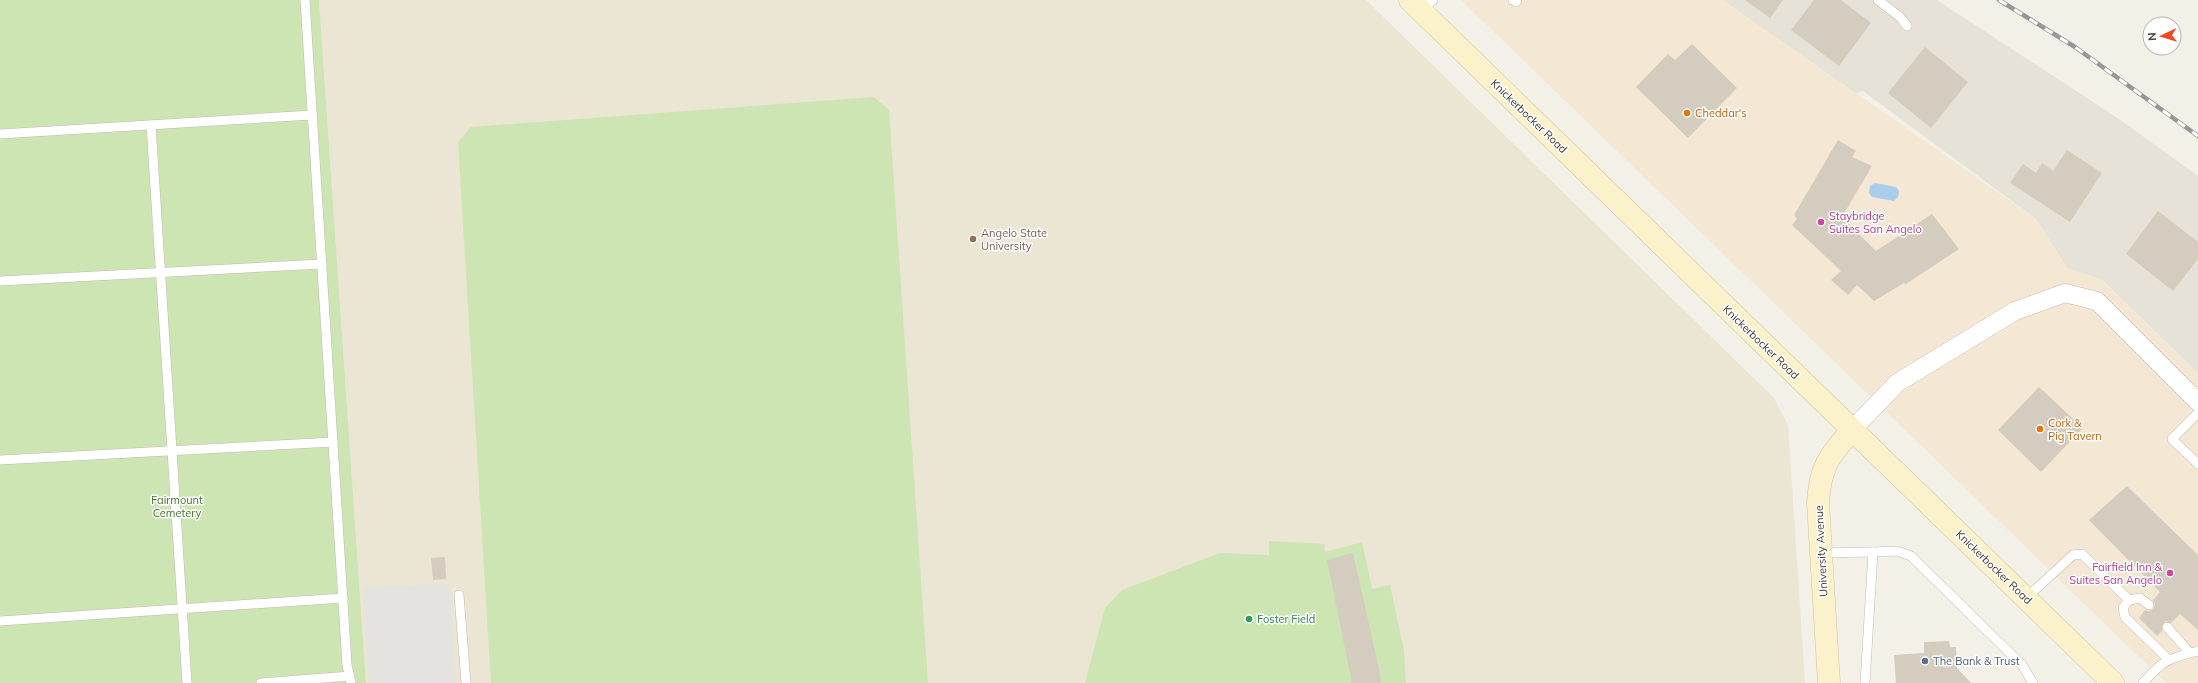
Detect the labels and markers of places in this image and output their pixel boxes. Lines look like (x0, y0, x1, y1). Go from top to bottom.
place label: Cheddar's (1695, 106, 1747, 120)
marker: Cheddar's (1682, 108, 1692, 118)
place label: Staybridge Suites San Angelo (1829, 209, 1922, 236)
marker: Staybridge Suites San Angelo (1816, 217, 1826, 227)
place label: Angelo State University (981, 226, 1047, 253)
marker: Angelo State University (968, 234, 978, 244)
place label: Cork & Pig Tavern (2048, 416, 2102, 443)
marker: Cork & Pig Tavern (2035, 424, 2045, 434)
place label: Fairfield Inn & Suites San Angelo (2069, 560, 2163, 587)
marker: Fairfield Inn & Suites San Angelo (2165, 568, 2175, 578)
place label: Foster Field (1257, 612, 1315, 626)
marker: Foster Field (1244, 614, 1254, 624)
place label: The Bank & Trust (1933, 654, 2020, 668)
marker: The Bank & Trust (1920, 656, 1930, 666)

